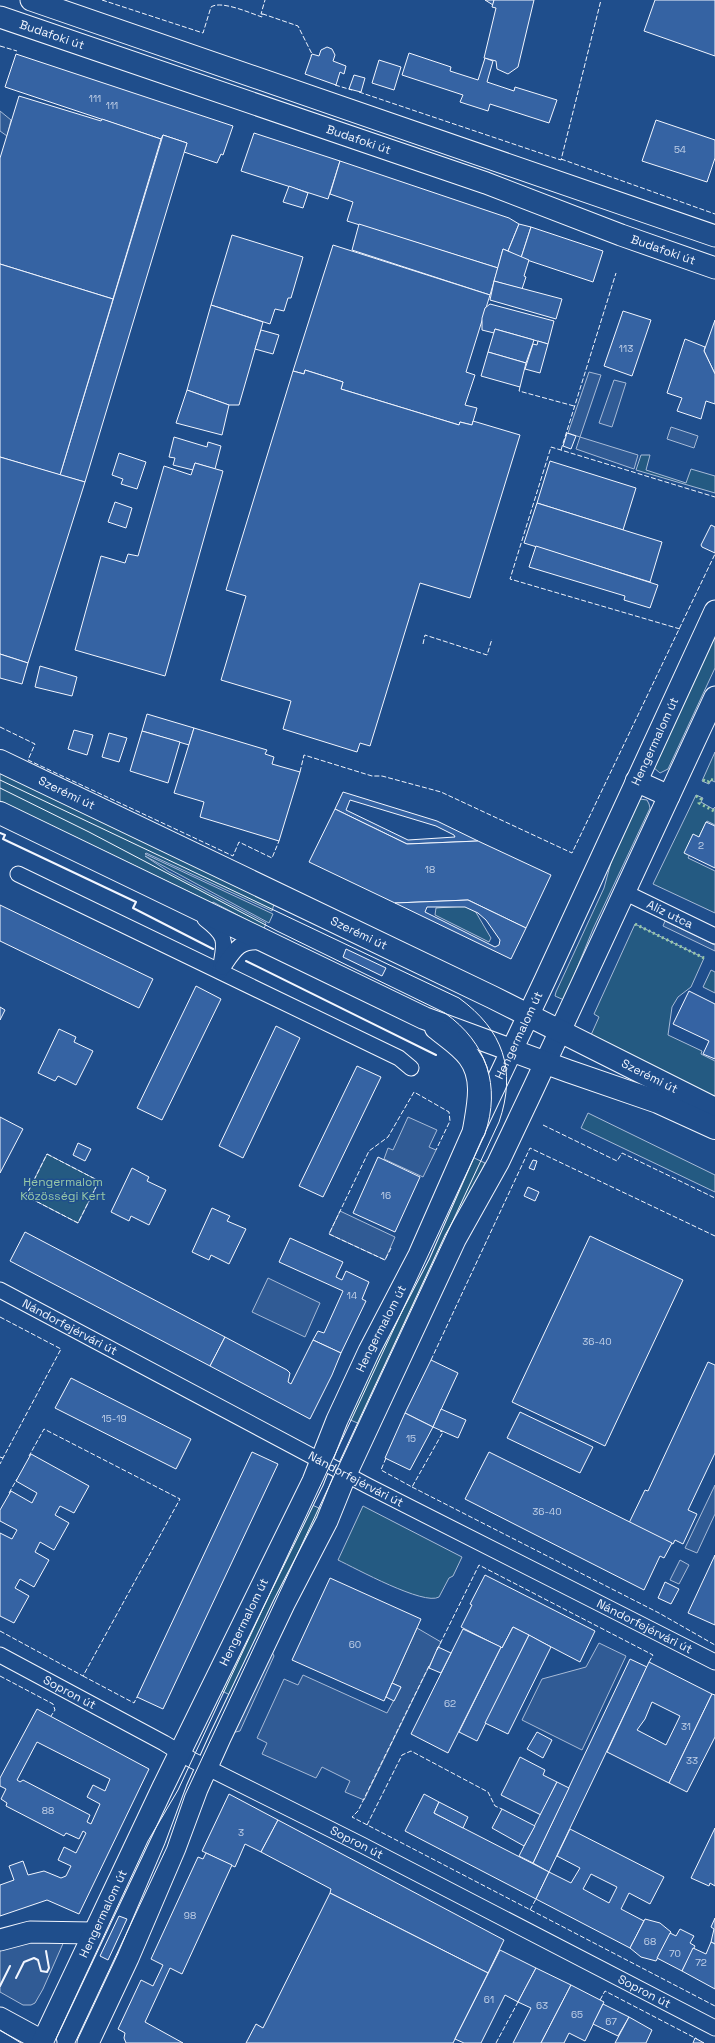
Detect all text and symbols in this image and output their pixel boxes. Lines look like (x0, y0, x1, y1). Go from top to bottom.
street label: Budafoki út (18, 16, 87, 53)
house number: 111 (89, 92, 101, 105)
house number: 111 (106, 99, 118, 112)
street label: Budafoki út (324, 121, 393, 158)
house number: 54 (674, 143, 686, 156)
street label: Budafoki út (629, 231, 698, 269)
house number: 113 (619, 342, 633, 355)
street label: Hengermalom út (628, 695, 682, 788)
street label: Szerémi út (36, 773, 98, 813)
house number: 2 (698, 839, 704, 852)
house number: 18 (425, 863, 435, 876)
street label: Alíz utca (644, 896, 696, 932)
street label: Szerémi út (328, 913, 390, 954)
street label: Hengermalom út (491, 989, 546, 1082)
street label: Szerémi út (619, 1055, 680, 1097)
park label: Hengermalom Közösségi Kert (20, 1174, 106, 1204)
house number: 16 (381, 1189, 391, 1202)
street label: Hengermalom út (352, 1282, 410, 1375)
house number: 14 (347, 1289, 357, 1302)
street label: Nándorfejérvári út (19, 1295, 120, 1359)
house number: 36-40 (582, 1335, 612, 1348)
house number: 15-19 (101, 1412, 127, 1425)
house number: 15 (406, 1432, 416, 1445)
street label: Nándorfejérvári út (305, 1448, 406, 1511)
house number: 36-40 (532, 1505, 562, 1518)
street label: Hengermalom út (216, 1575, 272, 1668)
street label: Nándorfejérvári út (594, 1595, 695, 1657)
house number: 60 (349, 1638, 361, 1651)
street label: Sopron út (40, 1672, 99, 1713)
house number: 62 (444, 1697, 456, 1710)
house number: 31 (681, 1720, 691, 1733)
house number: 33 (686, 1754, 698, 1767)
house number: 88 (42, 1804, 54, 1817)
street label: Sopron út (327, 1822, 386, 1863)
house number: 3 (238, 1826, 244, 1839)
street label: Hengermalom út (75, 1867, 131, 1960)
house number: 98 (184, 1909, 196, 1922)
house number: 68 (644, 1935, 656, 1948)
house number: 70 (669, 1947, 681, 1960)
house number: 72 (695, 1956, 707, 1969)
street label: Sopron út (615, 1971, 674, 2012)
house number: 61 (484, 1993, 494, 2006)
house number: 63 (536, 1999, 548, 2012)
house number: 65 (571, 2008, 583, 2021)
house number: 67 (605, 2015, 617, 2028)

